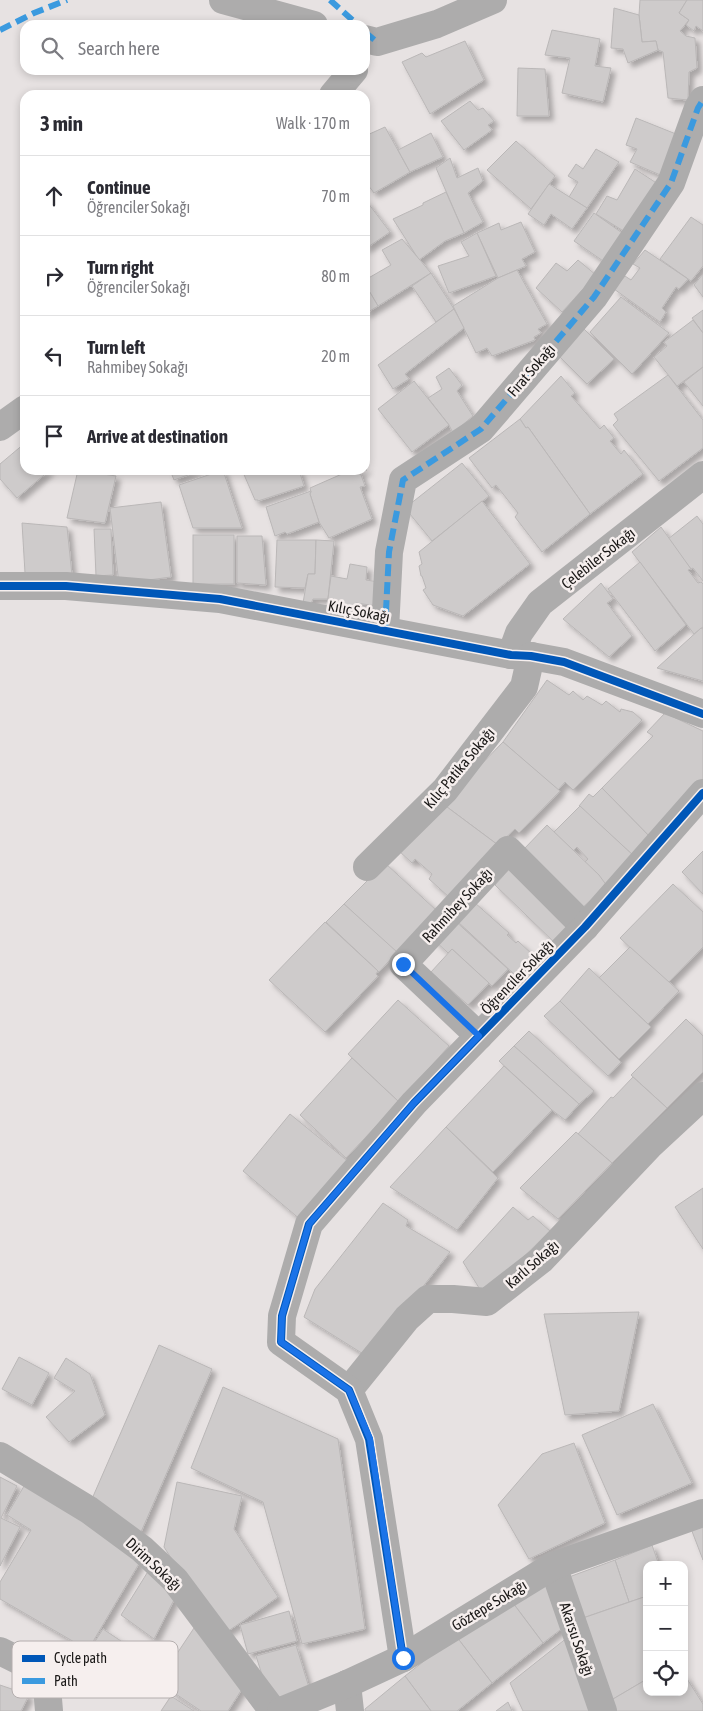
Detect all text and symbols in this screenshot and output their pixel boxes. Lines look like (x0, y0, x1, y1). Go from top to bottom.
search box (20, 20, 370, 75)
icon: search (38, 34, 66, 62)
text: Search here (78, 37, 160, 59)
text: 3 min (40, 111, 83, 135)
text: Walk · 170 m (276, 114, 350, 132)
text: Continue (87, 176, 151, 198)
icon: ahead (40, 182, 68, 210)
text: 70 m (321, 187, 350, 205)
text: Öğrenciler Sokağı (87, 198, 190, 216)
text: Turn right (87, 256, 154, 278)
icon: right (40, 262, 68, 290)
text: 80 m (321, 267, 350, 285)
text: Öğrenciler Sokağı (87, 278, 190, 296)
text: Turn left (87, 336, 145, 358)
street label: Fırat Sokağı (504, 340, 558, 400)
icon: left (40, 342, 68, 370)
text: 20 m (321, 347, 350, 365)
text: Rahmibey Sokağı (87, 358, 188, 376)
icon: arrive (40, 422, 68, 450)
text: Arrive at destination (87, 425, 228, 447)
street label: Çelebiler Sokağı (558, 524, 638, 592)
street label: Kılıç Sokağı (327, 597, 391, 625)
street label: Kılıç Patika Sokağı (420, 724, 498, 812)
street label: Rahmibey Sokağı (418, 865, 496, 945)
street label: Öğrenciler Sokağı (477, 936, 557, 1018)
route end (392, 953, 415, 976)
street label: Karlı Sokağı (502, 1236, 562, 1292)
street label: Dirim Sokağı (123, 1534, 185, 1594)
map controls (643, 1561, 688, 1696)
button: + (643, 1561, 688, 1606)
street label: Göztepe Sokağı (449, 1576, 529, 1634)
street label: Akarsu Sokağı (556, 1600, 598, 1678)
button: − (643, 1606, 688, 1651)
legend (12, 1641, 178, 1698)
route start (392, 1647, 415, 1670)
text: Cycle path (54, 1650, 107, 1666)
button: locate (643, 1651, 688, 1696)
text: Path (54, 1673, 78, 1689)

